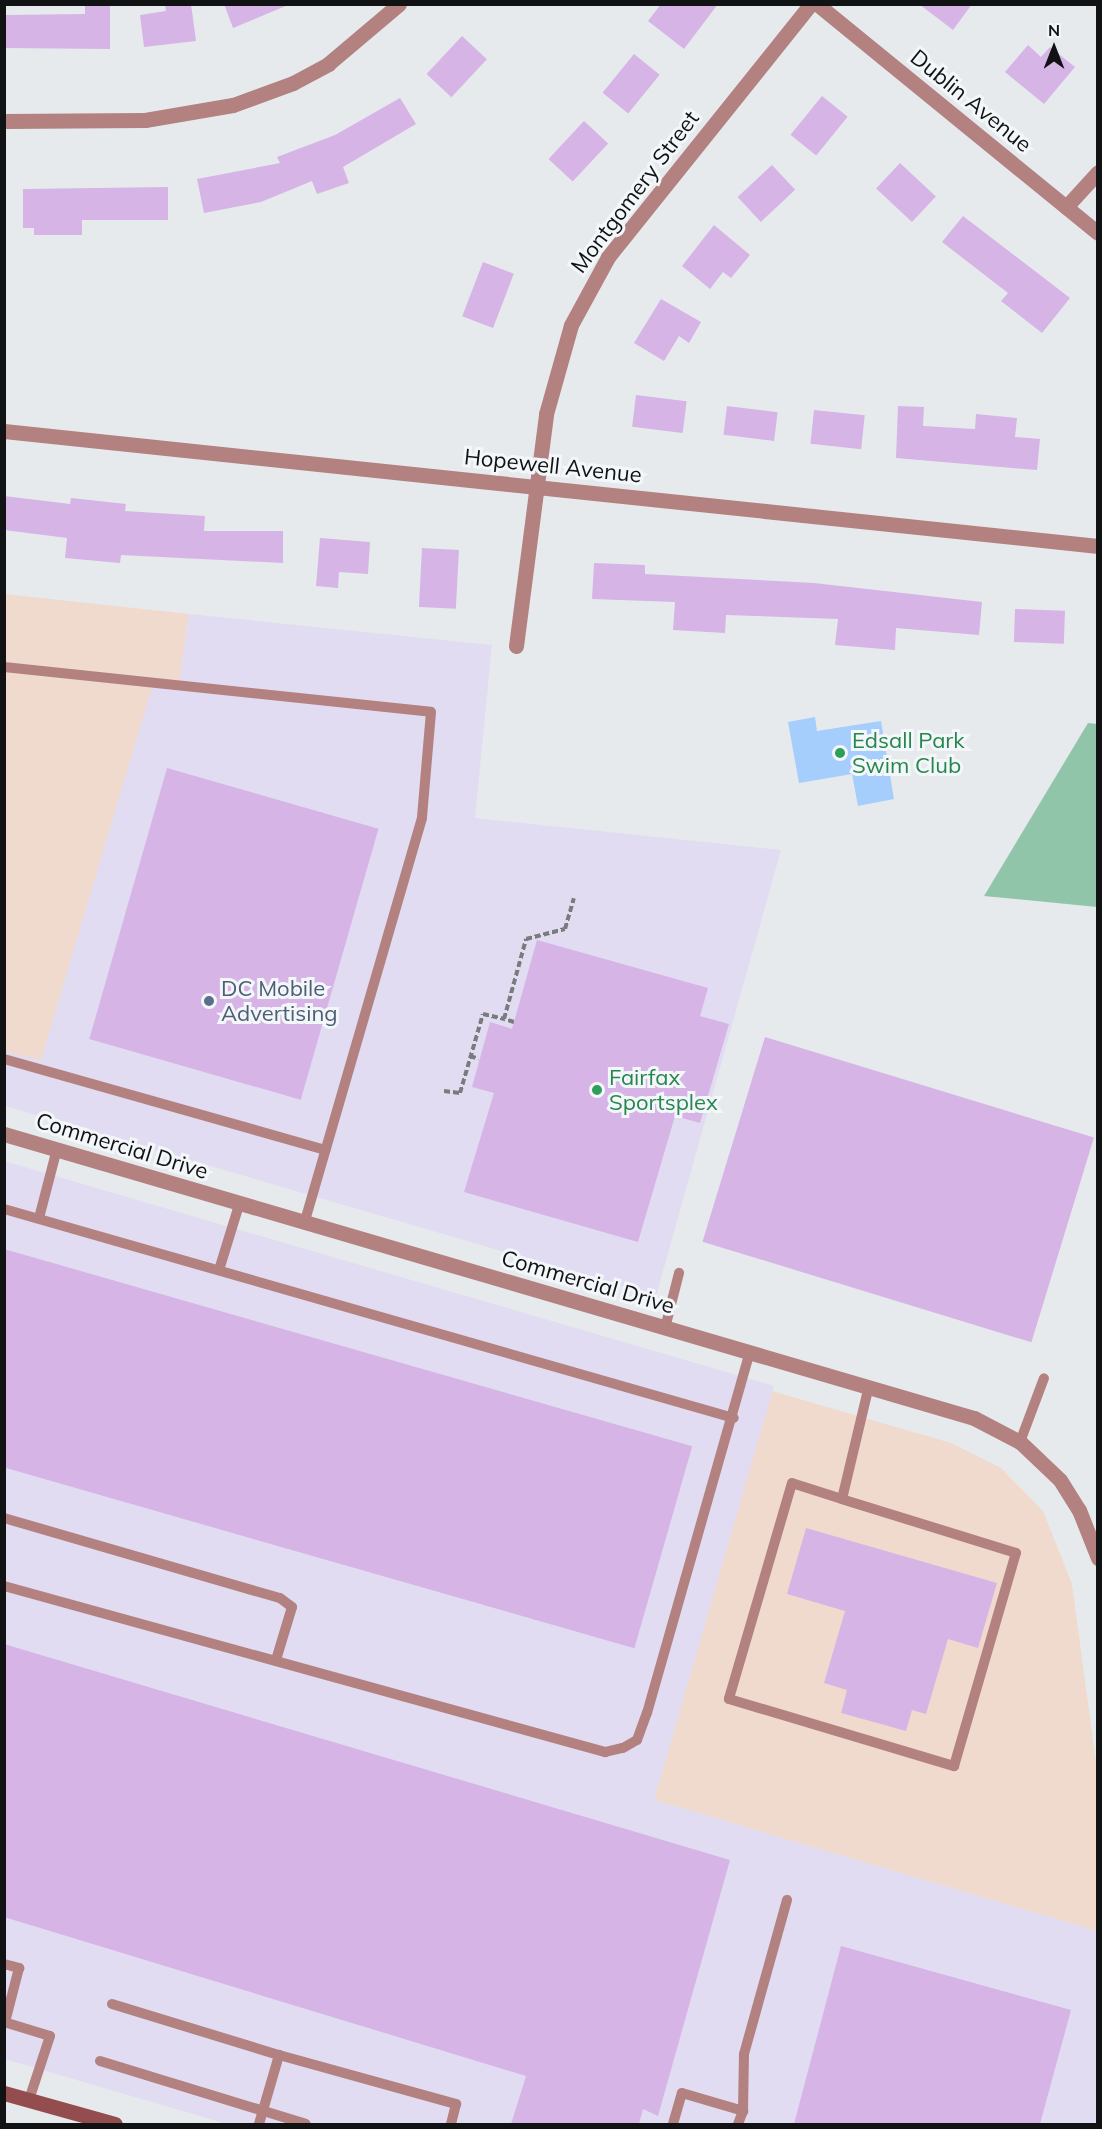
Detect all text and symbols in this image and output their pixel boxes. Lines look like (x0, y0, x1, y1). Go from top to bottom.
north arrow (1024, 18, 1084, 78)
text: N (1048, 20, 1060, 40)
street label: Dublin Avenue (905, 44, 1037, 158)
street label: Montgomery Street (565, 106, 705, 278)
street label: Hopewell Avenue (463, 444, 643, 488)
place label: Edsall Park Swim Club (852, 727, 965, 778)
marker: Edsall Park Swim Club (833, 746, 847, 760)
place label: DC Mobile Advertising (221, 975, 338, 1026)
marker: DC Mobile Advertising (202, 994, 216, 1008)
place label: Fairfax Sportsplex (609, 1064, 718, 1116)
marker: Fairfax Sportsplex (590, 1083, 604, 1097)
street label: Commercial Drive (33, 1107, 211, 1185)
street label: Commercial Drive (498, 1245, 678, 1319)

